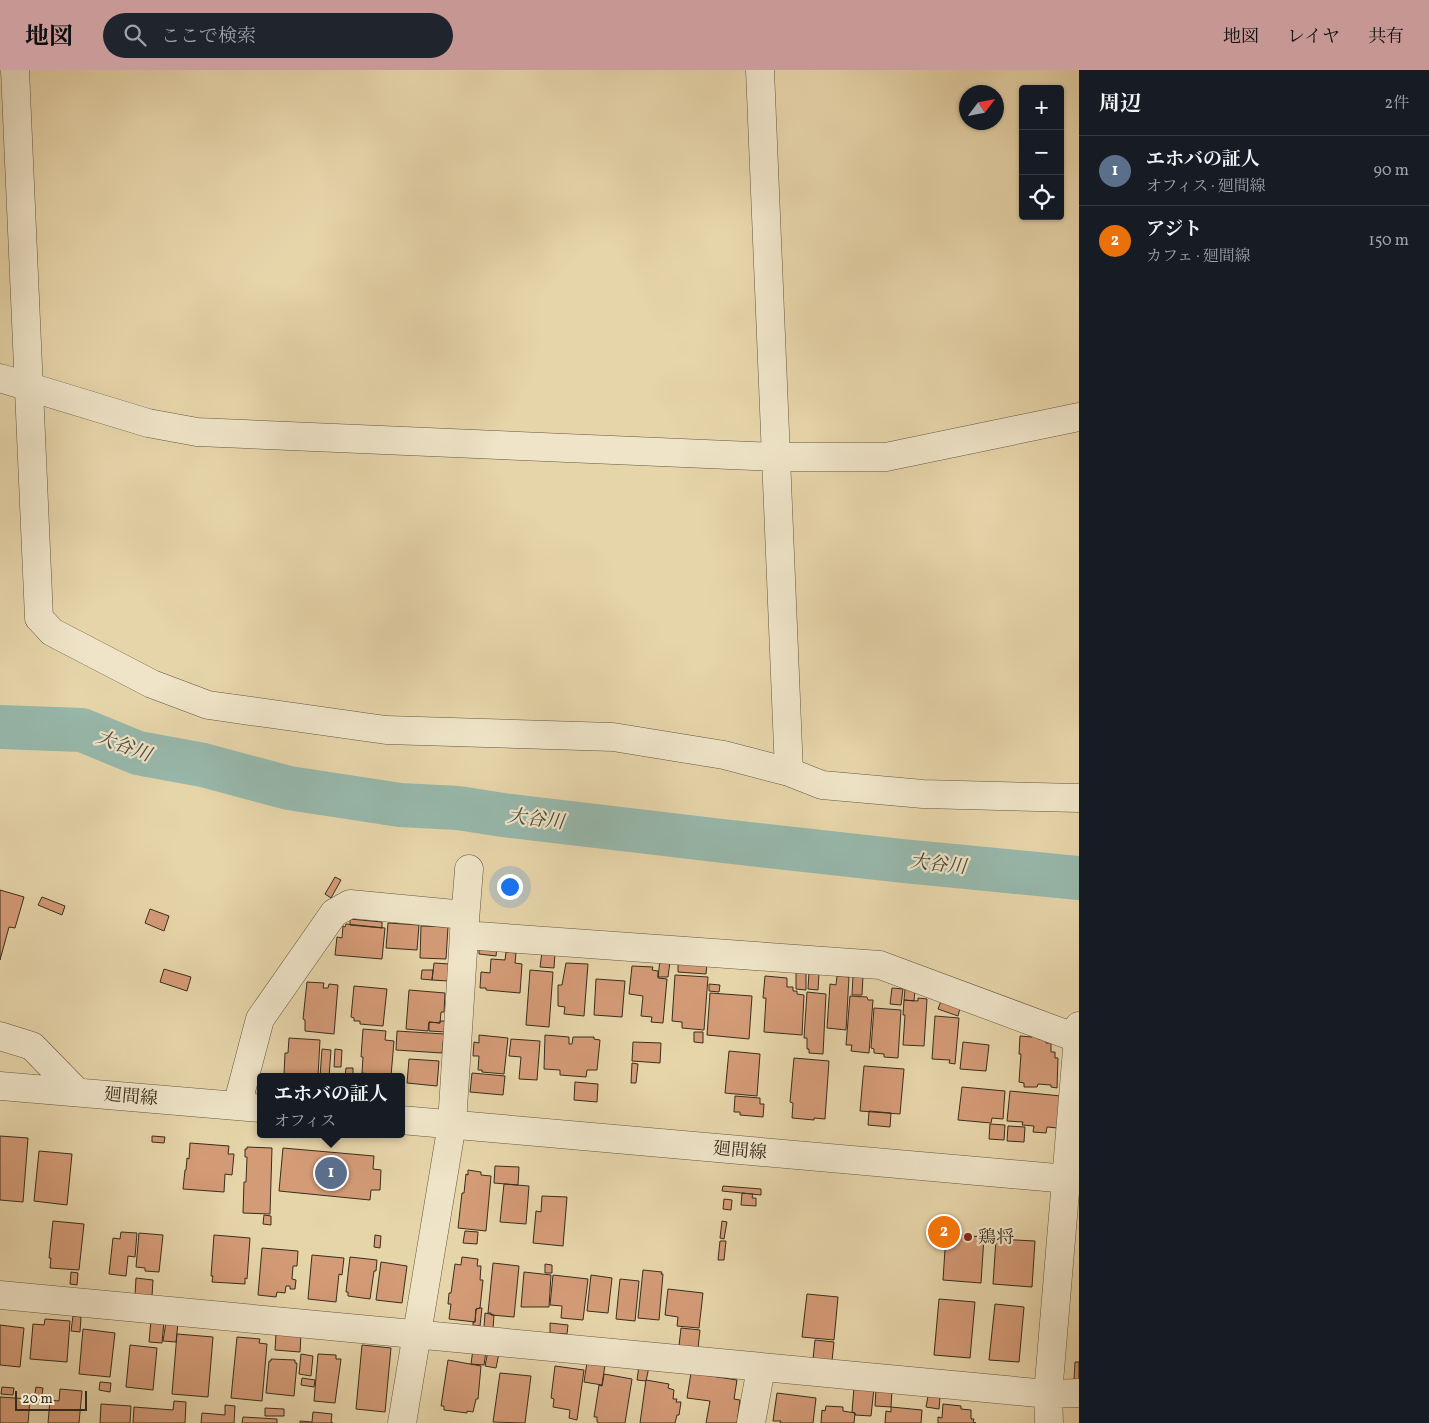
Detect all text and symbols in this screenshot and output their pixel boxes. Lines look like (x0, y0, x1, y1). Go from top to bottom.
search box (103, 13, 453, 58)
text: 地図 (25, 21, 73, 55)
icon: search (121, 21, 149, 49)
text: ここで検索 (161, 24, 256, 50)
text: 地図 (1223, 25, 1259, 50)
text: レイヤ (1287, 25, 1340, 50)
text: 共有 (1368, 25, 1404, 50)
north arrow (959, 85, 1004, 130)
map controls (1019, 85, 1064, 220)
button: + (1019, 85, 1064, 130)
text: 周辺 (1099, 90, 1141, 119)
text: 2件 (1384, 93, 1409, 115)
button: − (1019, 130, 1064, 175)
text: エホバの証人 (1146, 147, 1260, 173)
text: 1 (1112, 160, 1118, 182)
text: 90 m (1373, 160, 1409, 182)
button: locate (1019, 175, 1064, 220)
text: オフィス · 廻間線 (1146, 176, 1266, 198)
text: アジト (1146, 217, 1202, 243)
text: 2 (1111, 230, 1119, 252)
text: 150 m (1368, 230, 1409, 252)
text: カフェ · 廻間線 (1146, 246, 1251, 268)
water label: 大谷川 (92, 725, 156, 770)
water label: 大谷川 (506, 804, 568, 837)
water label: 大谷川 (908, 849, 969, 881)
your location (497, 874, 523, 900)
popup (257, 1073, 405, 1138)
text: エホバの証人 (274, 1082, 388, 1108)
street label: 廻間線 (103, 1083, 159, 1112)
text: オフィス (274, 1111, 336, 1133)
street label: 廻間線 (712, 1137, 768, 1166)
pin: 1 (315, 1154, 347, 1192)
pin: 2 (928, 1213, 960, 1251)
place label: 鶏将 (978, 1226, 1014, 1251)
marker: 鶏将 (962, 1231, 974, 1243)
scale bar (15, 1388, 88, 1411)
text: 20 m (22, 1390, 53, 1409)

